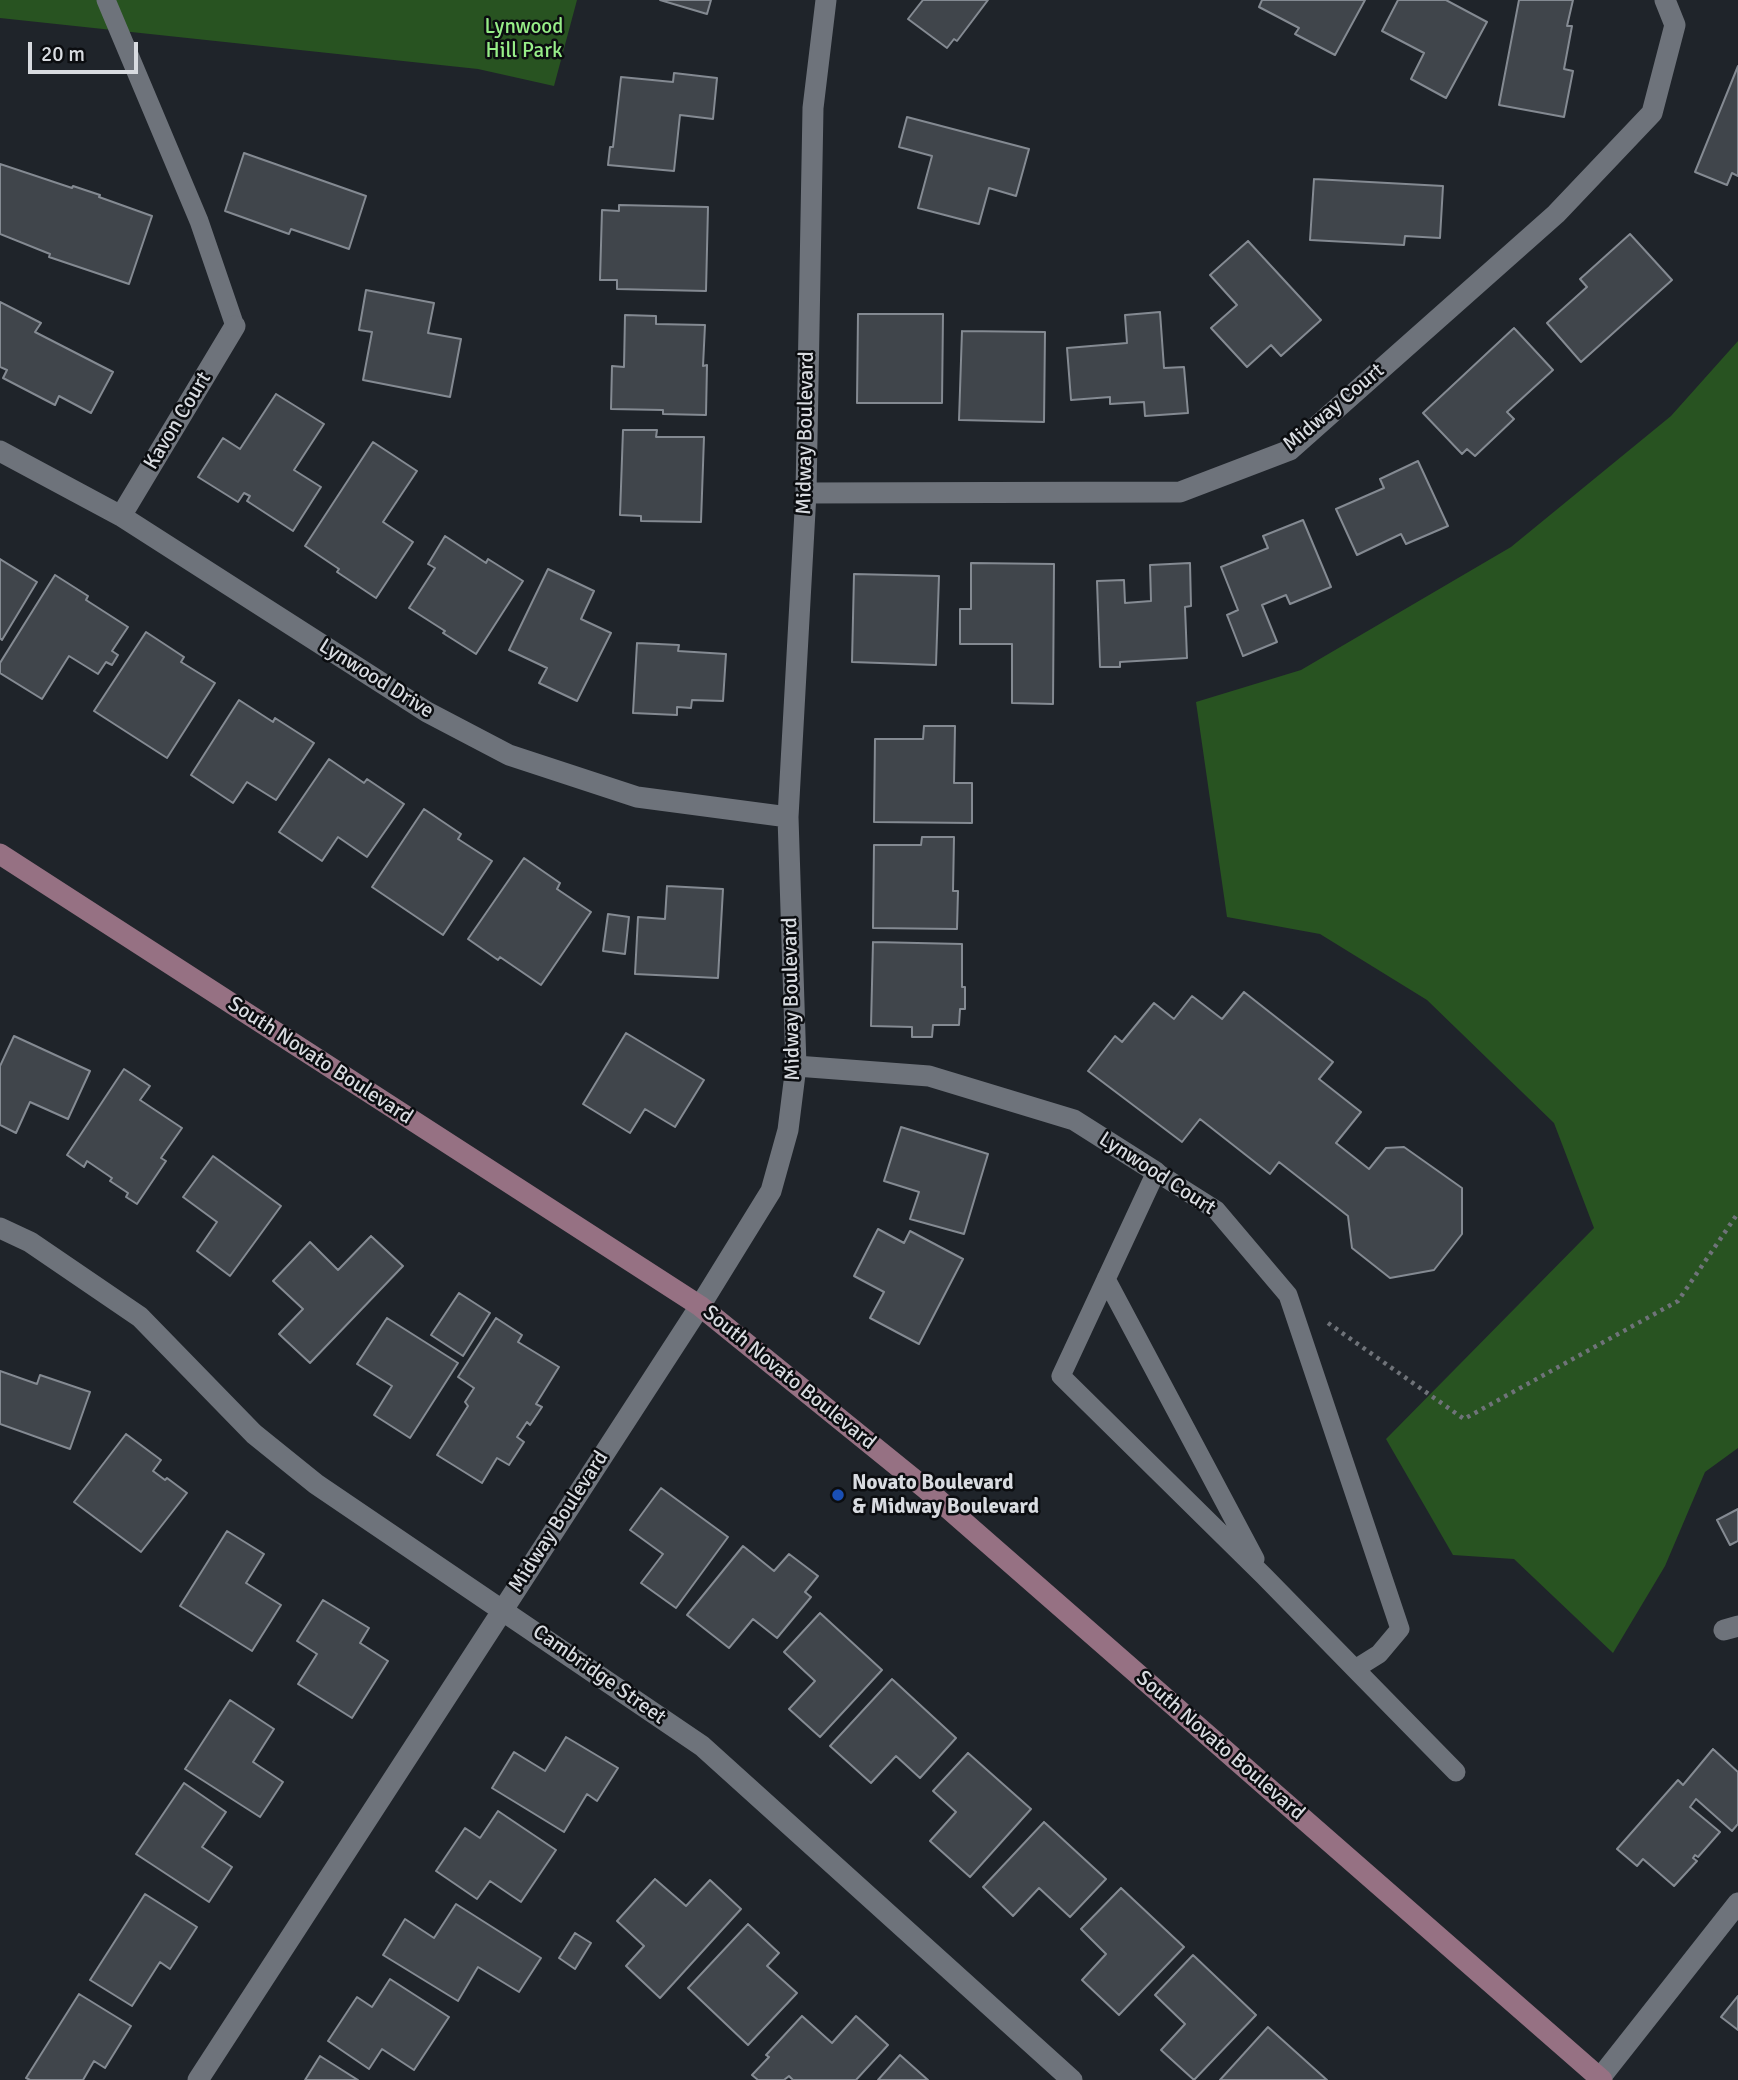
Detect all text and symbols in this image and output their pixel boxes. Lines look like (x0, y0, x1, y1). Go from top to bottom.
park label: Lynwood Hill Park (485, 14, 563, 64)
scale bar (32, 28, 142, 72)
text: 20 m (41, 41, 85, 67)
street label: Midway Boulevard (792, 351, 820, 515)
street label: Midway Court (1278, 358, 1390, 458)
street label: Kavon Court (139, 368, 217, 474)
street label: Lynwood Drive (314, 634, 438, 724)
street label: Midway Boulevard (778, 917, 806, 1081)
street label: South Novato Boulevard (223, 992, 417, 1130)
street label: Lynwood Court (1094, 1127, 1220, 1221)
street label: South Novato Boulevard (697, 1300, 881, 1456)
street label: Midway Boulevard (504, 1446, 614, 1598)
place label: Novato Boulevard & Midway Boulevard (852, 1470, 1039, 1520)
marker: Novato Boulevard & Midway Boulevard (830, 1487, 846, 1503)
street label: Cambridge Street (528, 1620, 670, 1730)
street label: South Novato Boulevard (1131, 1666, 1309, 1826)

